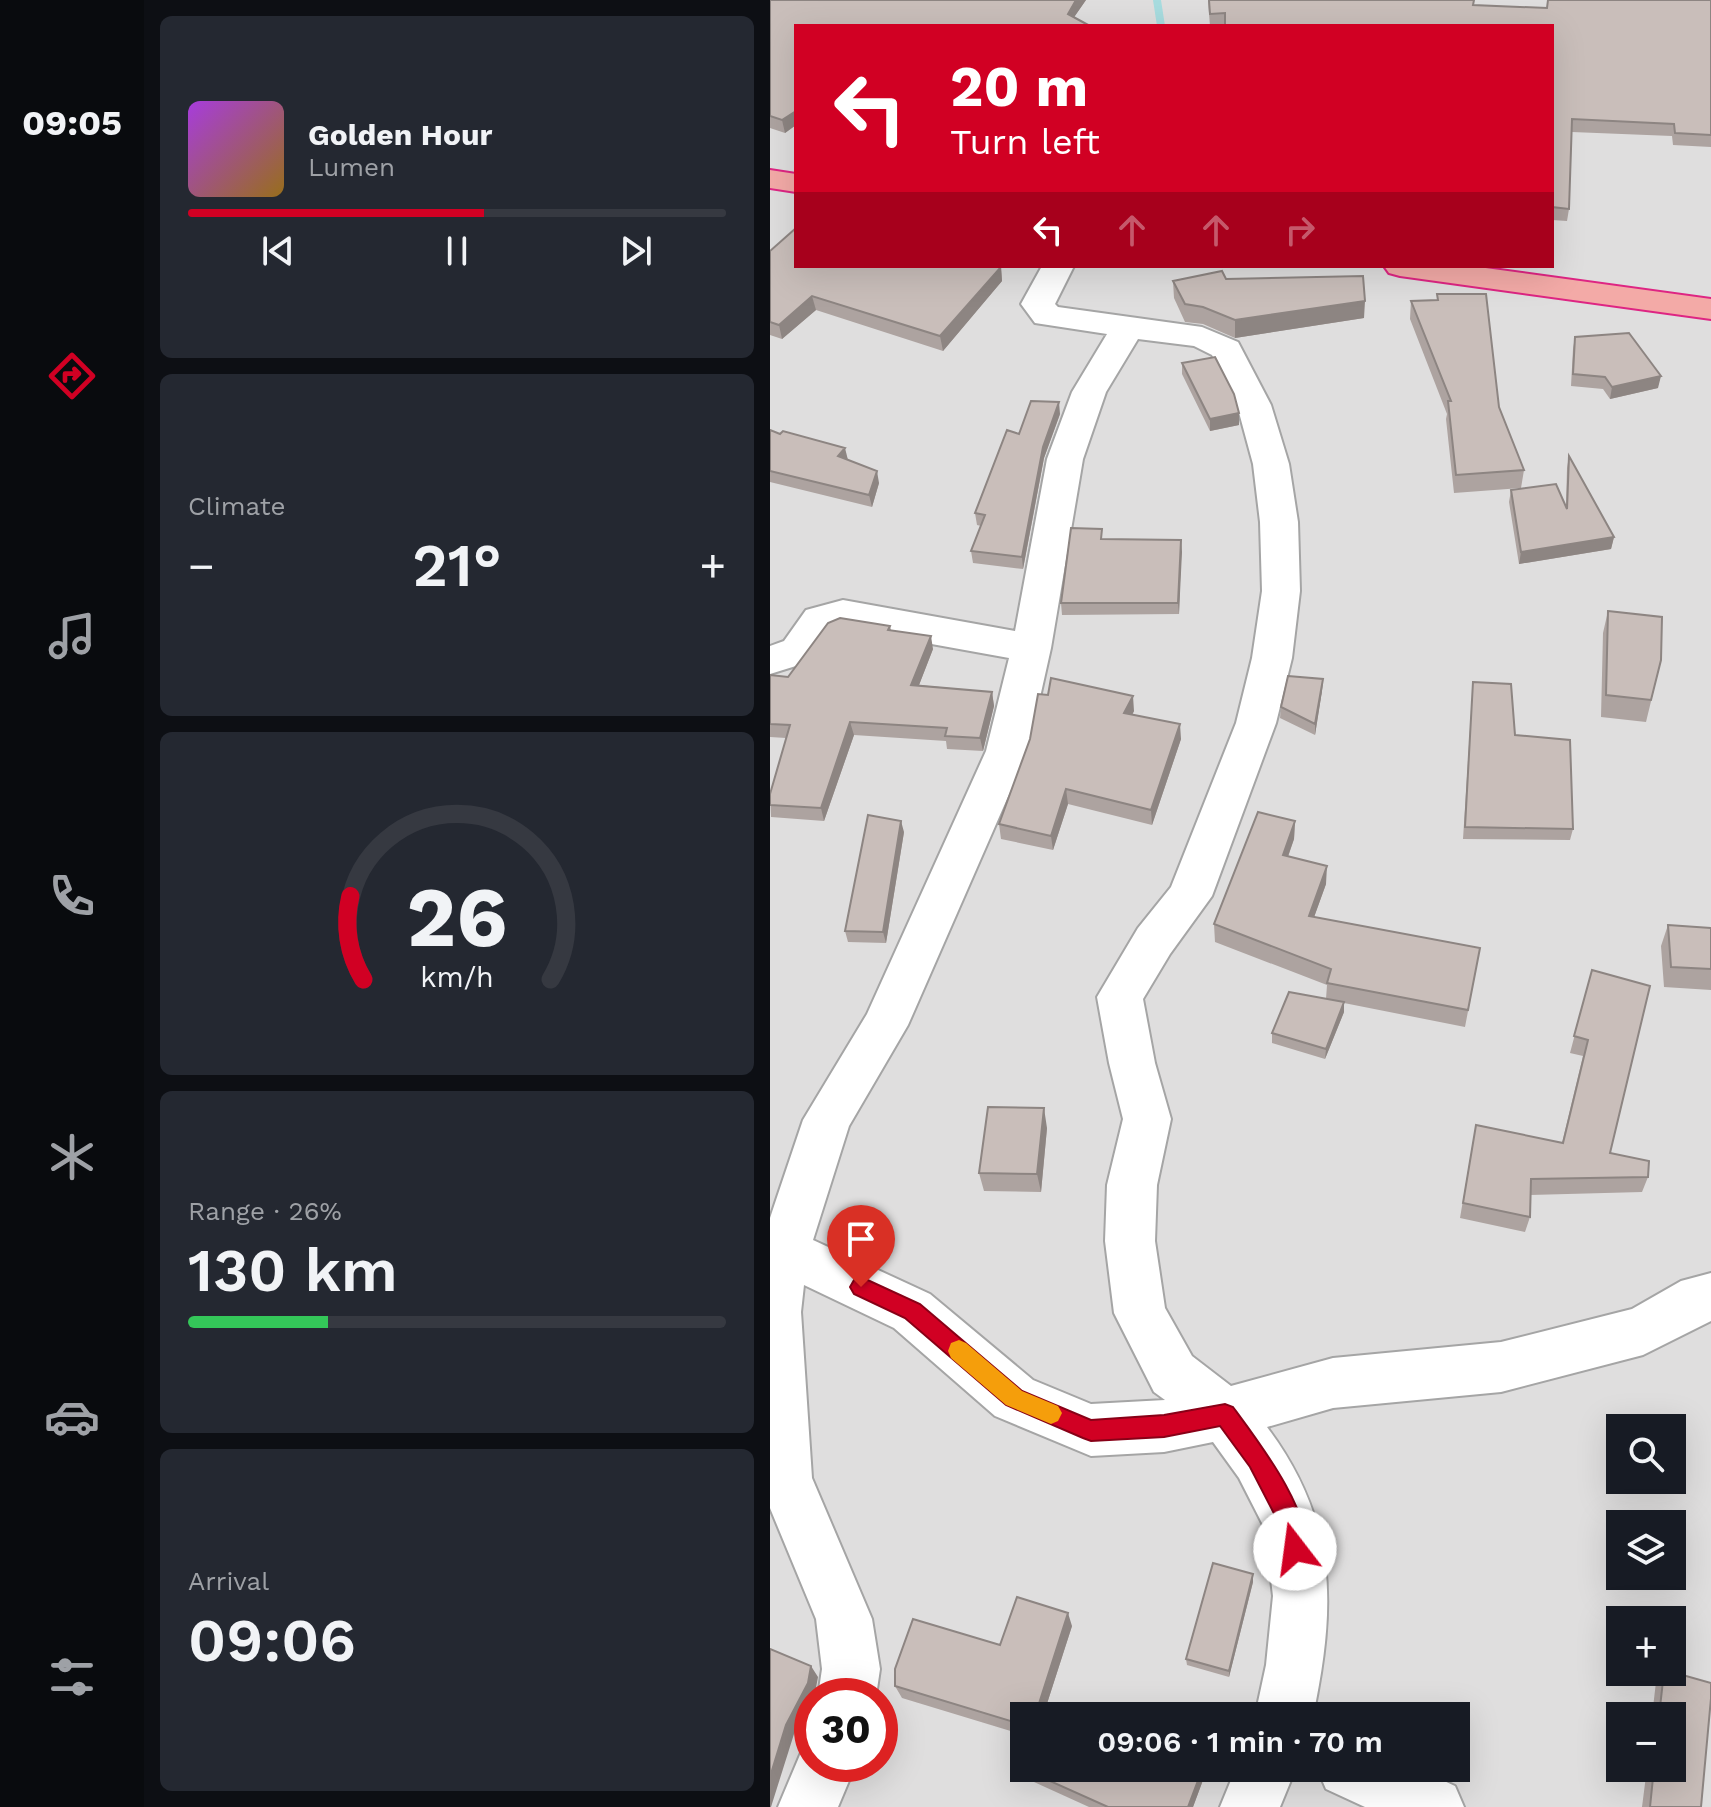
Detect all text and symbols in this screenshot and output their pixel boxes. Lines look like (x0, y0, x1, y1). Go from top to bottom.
text: 20 m (950, 54, 1088, 120)
icon: left (818, 56, 922, 160)
text: 09:05 (22, 102, 122, 144)
text: Golden Hour (308, 117, 492, 152)
text: Turn left (950, 121, 1100, 163)
text: Lumen (308, 152, 395, 182)
icon: left (1026, 208, 1070, 252)
icon: ahead (1110, 208, 1154, 252)
icon: ahead (1194, 208, 1238, 252)
icon: right (1278, 208, 1322, 252)
icon: previous (256, 229, 300, 273)
icon: pause (435, 229, 479, 273)
icon: next (614, 229, 658, 273)
icon: directions (44, 348, 100, 404)
text: Climate (188, 491, 286, 521)
text: 21° (412, 530, 502, 601)
text: − (188, 540, 215, 592)
text: + (699, 540, 726, 592)
icon: music (44, 608, 100, 664)
icon: phone (44, 868, 100, 924)
text: 26 (407, 868, 507, 965)
text: km/h (420, 960, 494, 994)
icon: climate (44, 1129, 100, 1185)
text: Range · 26% (188, 1196, 342, 1226)
pin (827, 1205, 895, 1287)
icon: arrive (839, 1217, 883, 1261)
text: 130 km (188, 1235, 398, 1306)
icon: car (44, 1389, 100, 1445)
map controls (1606, 1414, 1686, 1782)
button: search (1606, 1414, 1686, 1494)
position arrow (1253, 1507, 1337, 1591)
button: layers (1606, 1510, 1686, 1590)
text: Arrival (188, 1566, 269, 1596)
text: 09:06 (188, 1605, 356, 1676)
button: + (1606, 1606, 1686, 1686)
icon: filters (44, 1649, 100, 1705)
speed limit sign: 30 (794, 1678, 898, 1782)
button: − (1606, 1702, 1686, 1782)
text: 09:06 · 1 min · 70 m (1097, 1724, 1383, 1759)

